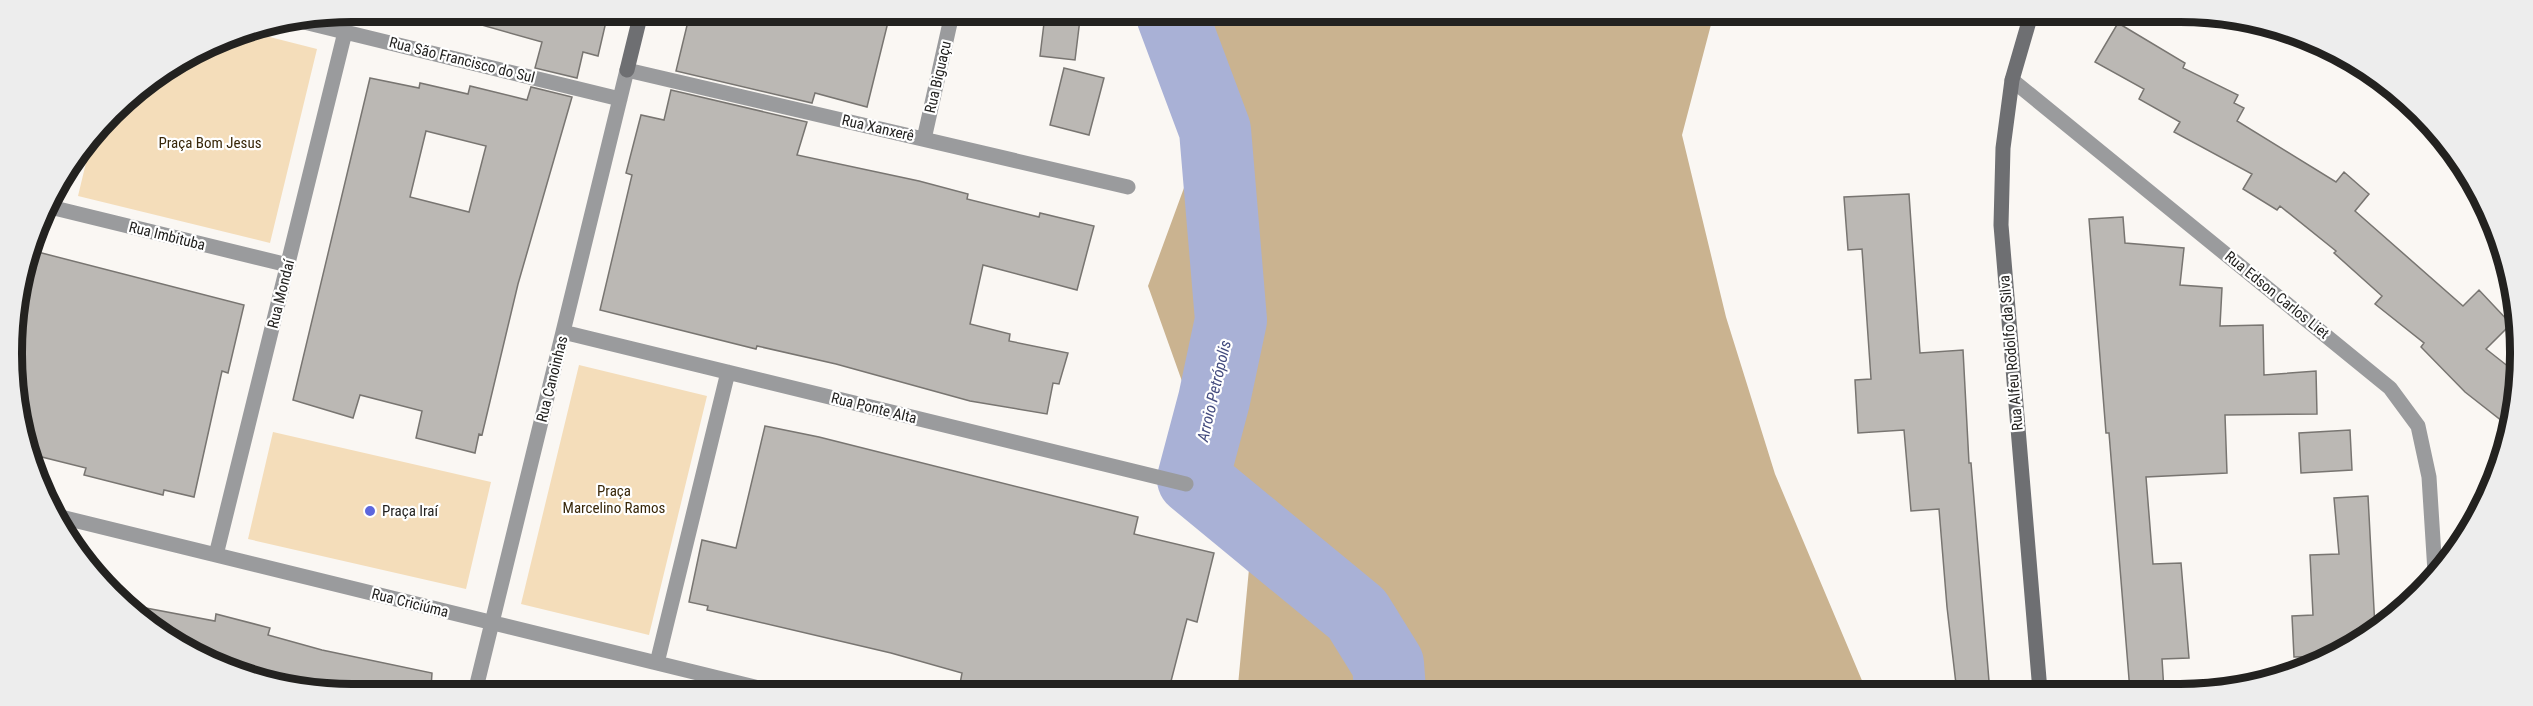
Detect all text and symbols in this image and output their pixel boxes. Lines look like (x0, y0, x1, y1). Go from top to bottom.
street label: Rua São Francisco do Sul (387, 33, 537, 87)
street label: Rua Biguaçu (921, 39, 955, 115)
street label: Rua Xanxerê (840, 111, 916, 145)
park label: Praça Bom Jesus (158, 134, 262, 152)
street label: Rua Imbituba (127, 218, 207, 254)
street label: Rua Edson Carlos Liet (2221, 247, 2333, 343)
street label: Rua Mondaí (264, 256, 299, 330)
street label: Rua Alfeu Rodolfo da Silva (1995, 274, 2027, 432)
street label: Rua Canoinhas (533, 334, 571, 424)
water label: Arroio Petrópolis (1193, 338, 1235, 444)
street label: Rua Ponte Alta (829, 389, 919, 427)
park label: Praça Marcelino Ramos (563, 482, 666, 517)
place label: Praça Iraí (382, 502, 440, 520)
marker: Praça Iraí (363, 504, 377, 518)
street label: Rua Criciúma (370, 585, 450, 621)

